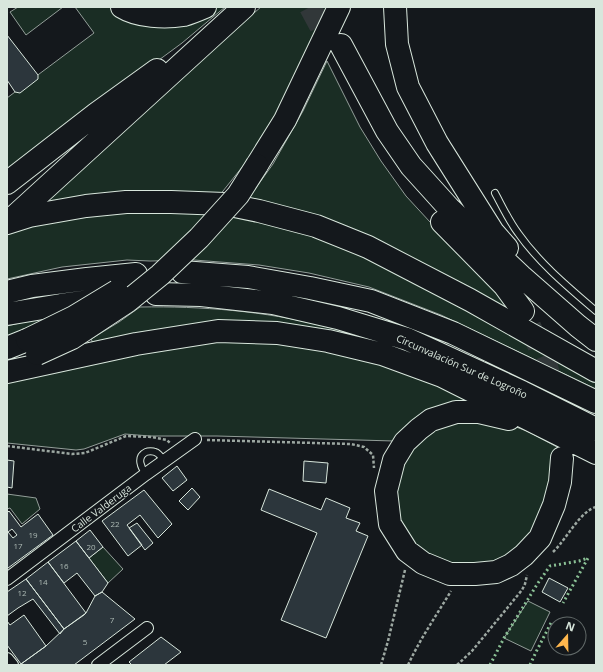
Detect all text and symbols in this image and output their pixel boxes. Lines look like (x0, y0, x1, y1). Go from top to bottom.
street label: Circunvalación Sur de Logroño (394, 331, 530, 401)
street label: Calle Valderuga (68, 481, 134, 535)
house number: 22 (110, 518, 120, 529)
house number: 19 (28, 529, 38, 540)
house number: 17 (13, 540, 23, 551)
house number: 20 (86, 541, 96, 552)
house number: 16 (59, 560, 69, 571)
house number: 14 (38, 576, 48, 587)
house number: 12 (17, 587, 27, 598)
house number: 7 (110, 614, 115, 625)
north arrow (547, 616, 587, 656)
text: N (564, 618, 577, 635)
house number: 5 (83, 636, 88, 647)

